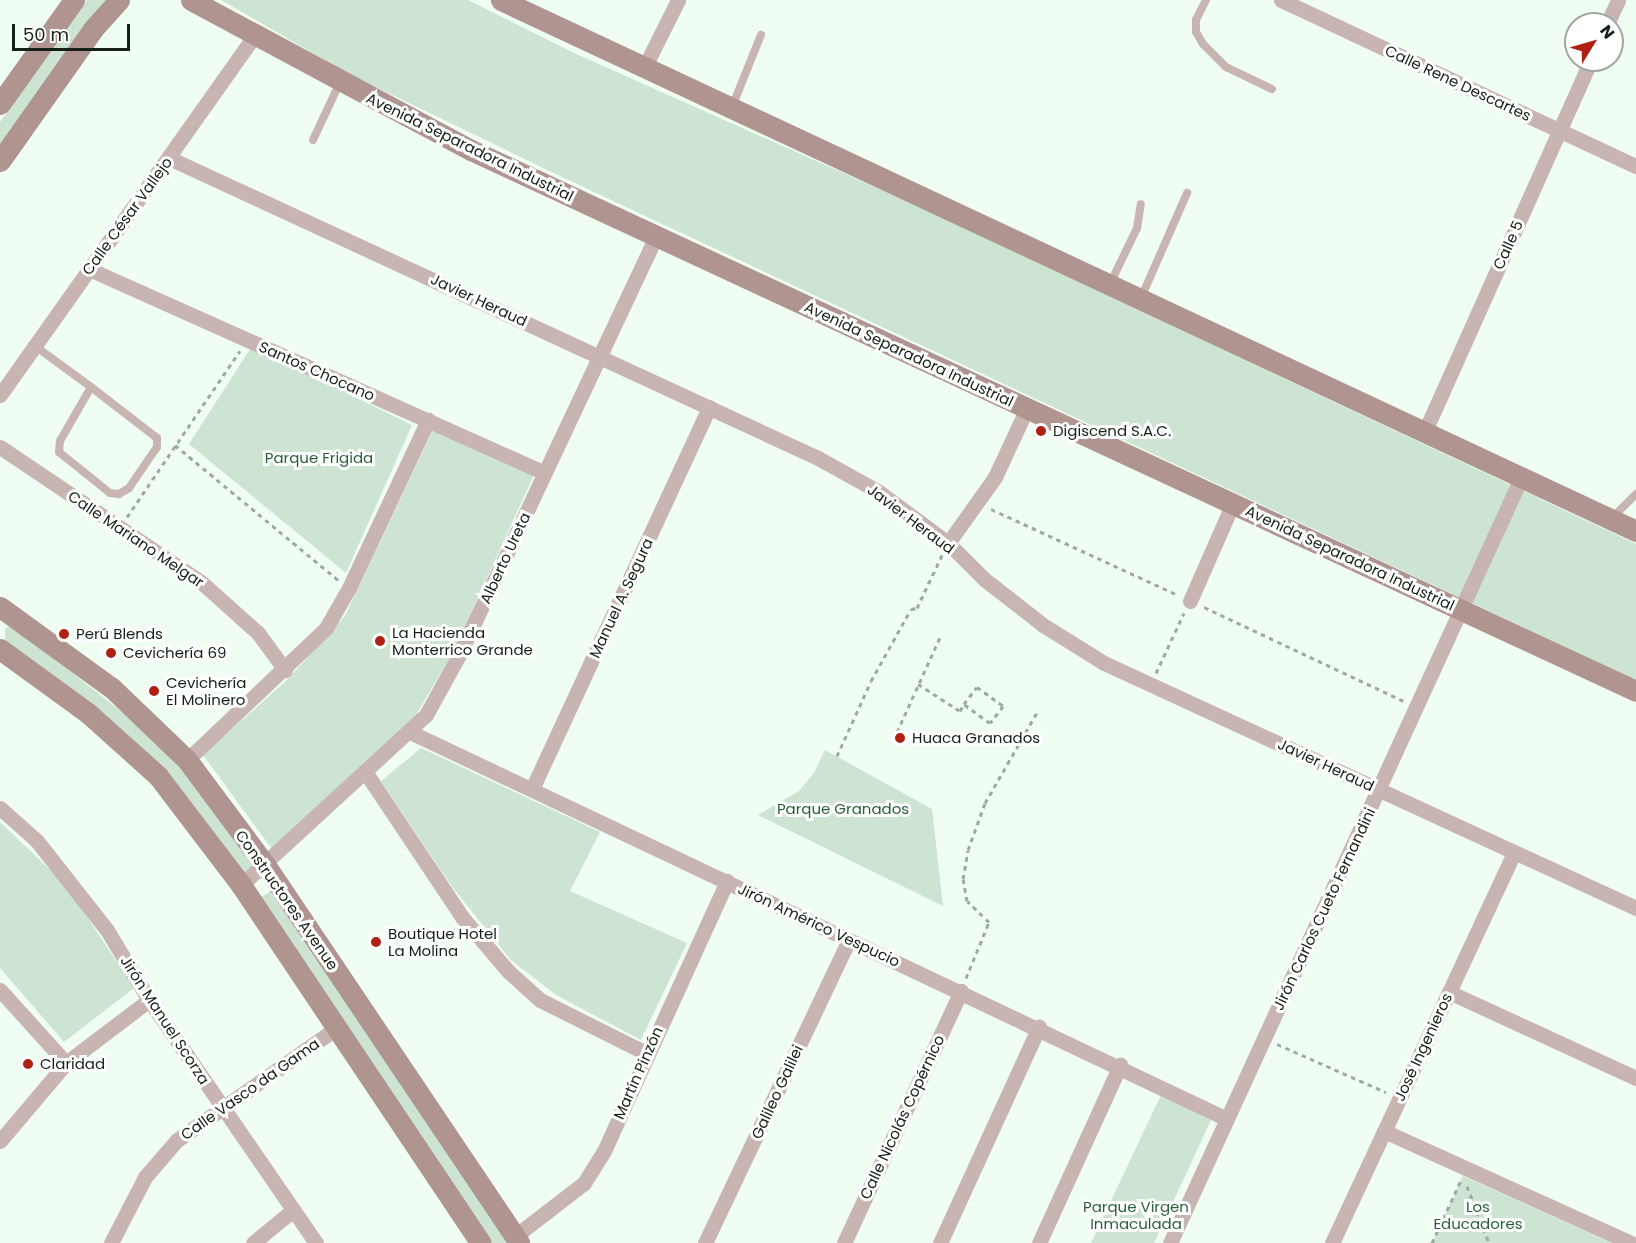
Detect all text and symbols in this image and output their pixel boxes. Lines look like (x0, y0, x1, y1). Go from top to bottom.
scale bar (15, 12, 134, 50)
north arrow (1564, 12, 1624, 72)
text: N (1594, 20, 1620, 44)
text: 50 m (23, 22, 69, 47)
street label: Calle Rene Descartes (1382, 41, 1534, 125)
street label: Avenida Separadora Industrial (363, 89, 577, 205)
street label: Calle César Vallejo (78, 154, 176, 278)
street label: Calle 5 (1489, 218, 1527, 272)
street label: Javier Heraud (428, 270, 530, 330)
street label: Avenida Separadora Industrial (802, 298, 1016, 410)
street label: Santos Chocano (256, 337, 378, 405)
place label: Digiscend S.A.C. (1053, 422, 1171, 440)
marker: Digiscend S.A.C. (1034, 424, 1048, 438)
park label: Parque Frigida (265, 449, 373, 467)
street label: Javier Heraud (864, 480, 958, 558)
street label: Calle Mariano Melgar (65, 487, 207, 591)
street label: Avenida Separadora Industrial (1243, 502, 1457, 614)
street label: Alberto Ureta (476, 510, 534, 606)
street label: Manuel A. Segura (585, 535, 657, 661)
place label: La Hacienda Monterrico Grande (392, 623, 533, 658)
place label: Perú Blends (76, 625, 163, 643)
marker: Perú Blends (57, 627, 71, 641)
marker: La Hacienda Monterrico Grande (373, 634, 387, 648)
place label: Cevichería 69 (123, 644, 226, 662)
marker: Cevichería 69 (104, 646, 118, 660)
place label: Cevichería El Molinero (166, 673, 246, 708)
marker: Cevichería El Molinero (147, 684, 161, 698)
place label: Huaca Granados (912, 729, 1040, 747)
marker: Huaca Granados (893, 731, 907, 745)
street label: Javier Heraud (1275, 735, 1377, 795)
park label: Parque Granados (777, 800, 909, 818)
street label: Jirón Carlos Cueto Fernandini (1269, 805, 1379, 1013)
street label: Constructores Avenue (232, 827, 342, 973)
street label: Jirón Américo Vespucio (735, 880, 903, 970)
place label: Boutique Hotel La Molina (388, 924, 497, 959)
marker: Boutique Hotel La Molina (369, 935, 383, 949)
street label: Jirón Manuel Scorza (117, 952, 213, 1088)
street label: José Ingenieros (1390, 990, 1456, 1104)
street label: Martín Pinzón (610, 1024, 666, 1122)
street label: Calle Nicolás Copérnico (856, 1032, 948, 1202)
street label: Calle Vasco da Gama (177, 1034, 323, 1144)
street label: Galileo Galilei (747, 1042, 807, 1142)
place label: Claridad (40, 1055, 105, 1073)
marker: Claridad (21, 1057, 35, 1071)
park label: Parque Virgen Inmaculada (1083, 1197, 1189, 1232)
park label: Los Educadores (1433, 1197, 1523, 1232)

